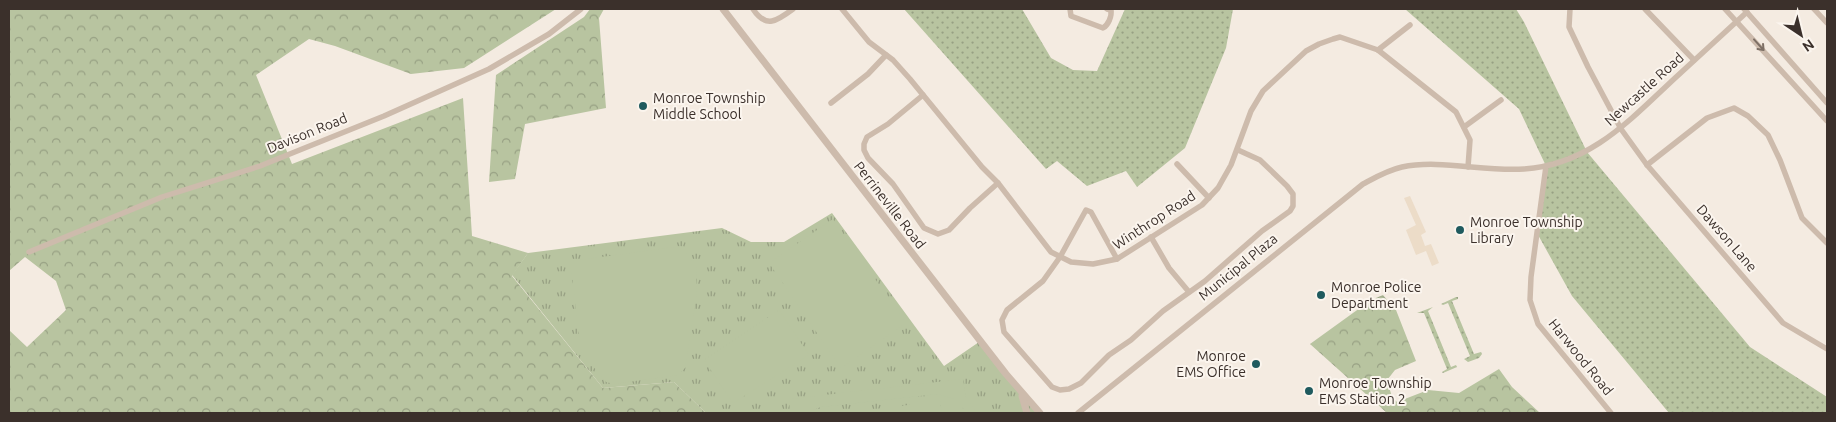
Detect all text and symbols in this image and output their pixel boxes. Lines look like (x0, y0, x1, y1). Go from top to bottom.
north arrow (1776, 10, 1826, 60)
text: N (1800, 36, 1817, 55)
one-way arrow (1753, 38, 1764, 51)
street label: Newcastle Road (1601, 49, 1687, 129)
place label: Monroe Township Middle School (653, 90, 766, 122)
marker: Monroe Township Middle School (637, 100, 649, 112)
street label: Davison Road (265, 110, 349, 156)
street label: Perrineville Road (851, 158, 929, 252)
street label: Winthrop Road (1110, 187, 1198, 253)
street label: Dawson Lane (1694, 201, 1760, 275)
place label: Monroe Township Library (1470, 214, 1583, 246)
marker: Monroe Township Library (1454, 224, 1466, 236)
street label: Municipal Plaza (1195, 230, 1281, 304)
place label: Monroe Police Department (1331, 279, 1421, 311)
marker: Monroe Police Department (1315, 289, 1327, 301)
street label: Harwood Road (1545, 316, 1617, 398)
place label: Monroe EMS Office (1176, 348, 1246, 380)
marker: Monroe EMS Office (1250, 358, 1262, 370)
place label: Monroe Township EMS Station 2 (1319, 375, 1432, 407)
marker: Monroe Township EMS Station 2 (1303, 385, 1315, 397)

